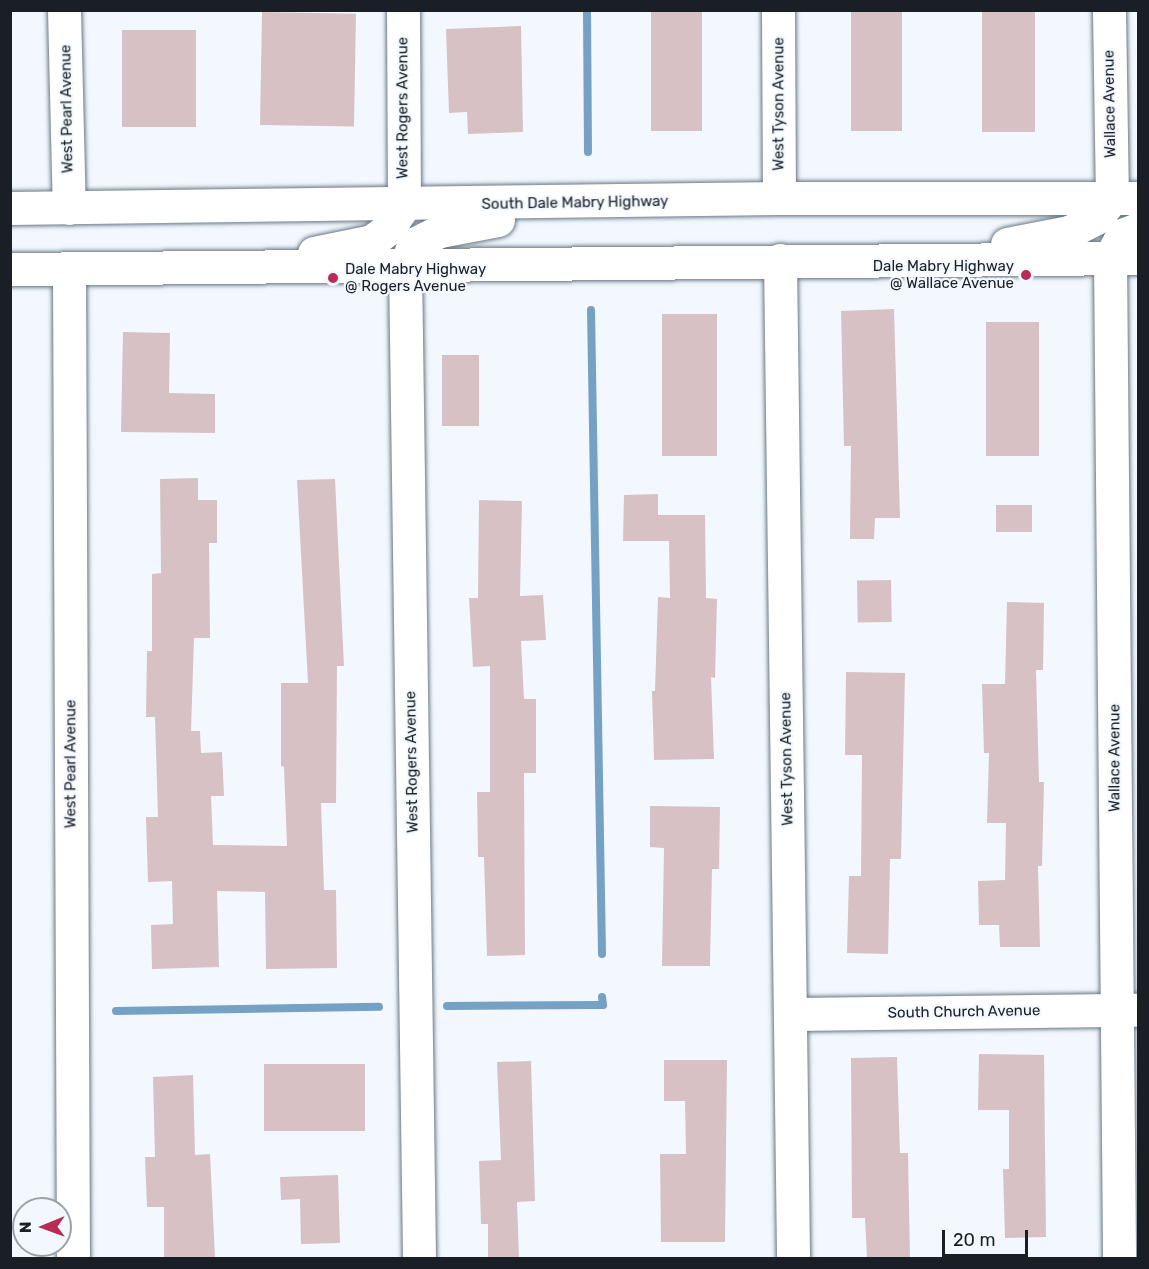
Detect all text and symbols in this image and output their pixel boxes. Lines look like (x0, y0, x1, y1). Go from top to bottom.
street label: West Rogers Avenue (394, 37, 412, 179)
street label: West Tyson Avenue (770, 37, 788, 171)
street label: West Pearl Avenue (57, 44, 77, 174)
street label: Wallace Avenue (1100, 50, 1120, 158)
street label: South Dale Mabry Highway (481, 192, 669, 214)
place label: Dale Mabry Highway @ Wallace Avenue (872, 257, 1014, 292)
place label: Dale Mabry Highway @ Rogers Avenue (345, 260, 487, 295)
marker: Dale Mabry Highway @ Wallace Avenue (1019, 268, 1033, 282)
marker: Dale Mabry Highway @ Rogers Avenue (326, 271, 340, 285)
street label: West Rogers Avenue (402, 691, 422, 833)
street label: West Tyson Avenue (777, 692, 797, 826)
street label: West Pearl Avenue (62, 699, 80, 829)
street label: Wallace Avenue (1106, 704, 1124, 812)
street label: South Church Avenue (887, 1002, 1041, 1022)
north arrow (12, 1197, 72, 1257)
scale bar (945, 1218, 1030, 1256)
text: N (16, 1221, 35, 1233)
text: 20 m (953, 1229, 995, 1251)

